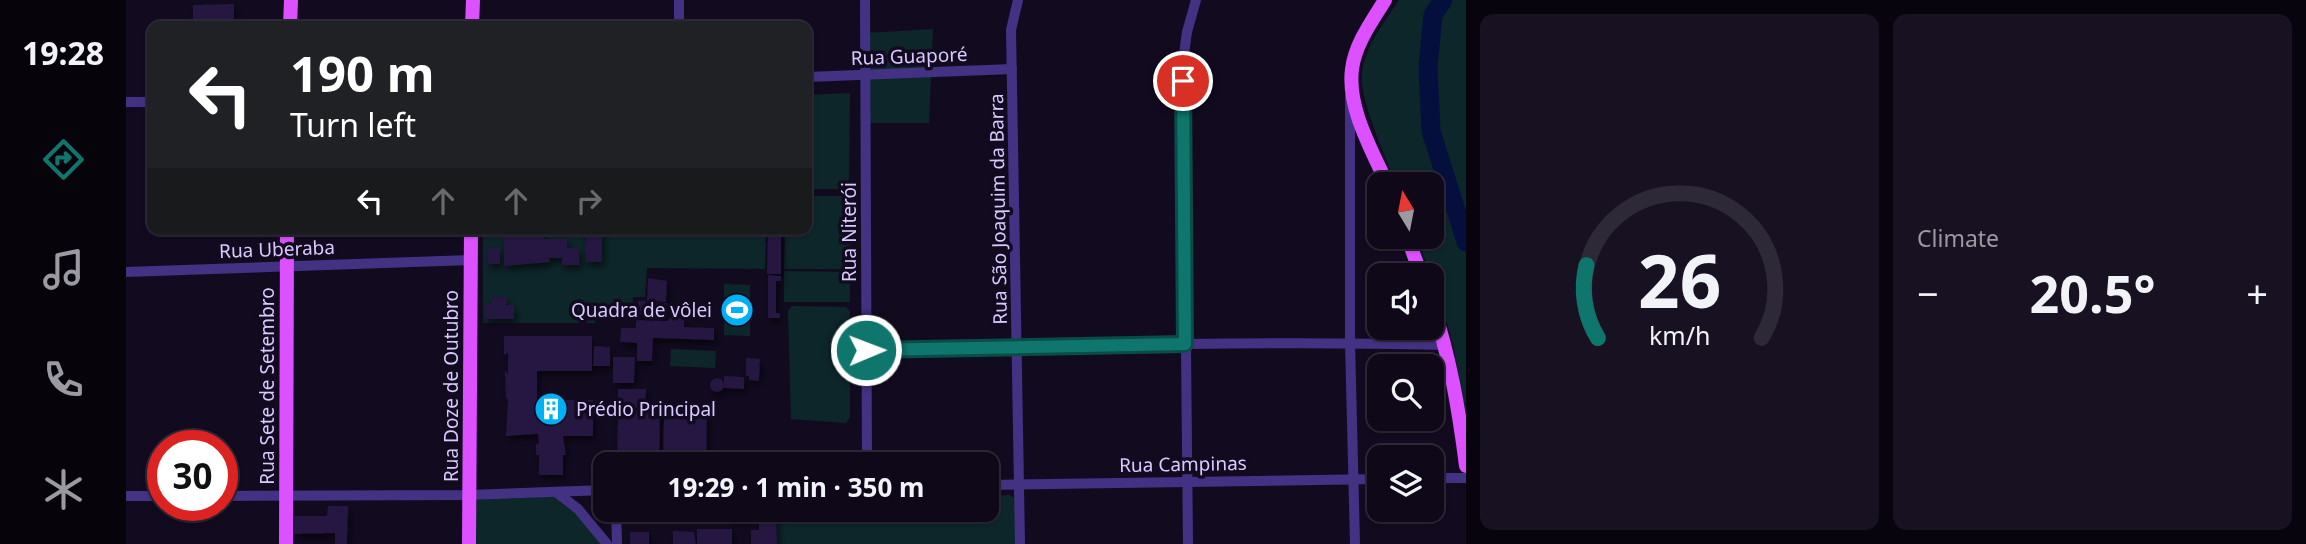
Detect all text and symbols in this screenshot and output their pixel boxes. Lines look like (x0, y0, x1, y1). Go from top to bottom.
text: 19:28 (22, 31, 104, 74)
text: 190 m (290, 40, 435, 106)
street label: Rua Guaporé (850, 41, 968, 71)
icon: left (175, 49, 266, 140)
pin (1153, 51, 1213, 111)
icon: arrive (1164, 62, 1202, 100)
street label: Rua São Joaquim da Barra (983, 93, 1013, 325)
text: Turn left (290, 103, 416, 146)
icon: directions (39, 135, 88, 184)
north arrow (1367, 172, 1444, 248)
map controls (1367, 172, 1444, 522)
icon: left (351, 182, 389, 220)
icon: ahead (424, 182, 462, 220)
icon: ahead (497, 182, 535, 220)
icon: right (570, 182, 608, 220)
street label: Rua Niterói (836, 182, 862, 282)
text: Climate (1917, 222, 1999, 254)
text: 26 (1638, 230, 1721, 329)
street label: Rua Uberaba (219, 234, 335, 264)
icon: music (39, 245, 88, 294)
text: 20.5° (2030, 257, 2155, 328)
button: sound (1367, 263, 1444, 340)
text: − (1917, 267, 1939, 319)
text: + (2246, 267, 2268, 319)
street label: Rua Sete de Setembro (254, 287, 280, 485)
street label: Rua Doze de Outubro (438, 290, 464, 482)
sports icon: Quadra de vôlei (718, 291, 756, 329)
place label: Quadra de vôlei (571, 297, 712, 323)
position arrow (829, 313, 903, 387)
text: km/h (1649, 318, 1710, 352)
button: search (1367, 354, 1444, 431)
icon: phone (39, 355, 88, 404)
building icon: Prédio Principal (532, 390, 570, 428)
place label: Prédio Principal (576, 396, 716, 422)
speed limit sign: 30 (147, 430, 238, 521)
button: layers (1367, 445, 1444, 522)
street label: Rua Campinas (1119, 450, 1247, 478)
icon: climate (39, 465, 88, 514)
text: 19:29 · 1 min · 350 m (668, 469, 924, 505)

